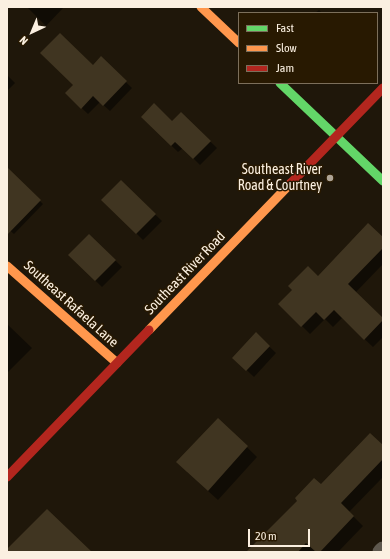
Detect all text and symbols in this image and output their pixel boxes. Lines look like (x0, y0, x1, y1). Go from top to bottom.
north arrow (12, 12, 52, 52)
legend (238, 12, 378, 84)
text: Fast (276, 21, 294, 35)
text: N (17, 34, 30, 47)
text: Slow (276, 41, 297, 55)
text: Jam (276, 61, 294, 75)
place label: Southeast River Road & Courtney (238, 162, 322, 194)
marker: Southeast River Road & Courtney (325, 173, 335, 183)
street label: Southeast River Road (141, 228, 229, 318)
street label: Southeast Rafaela Lane (20, 257, 122, 351)
scale bar (250, 521, 312, 547)
text: 20 m (255, 529, 277, 543)

